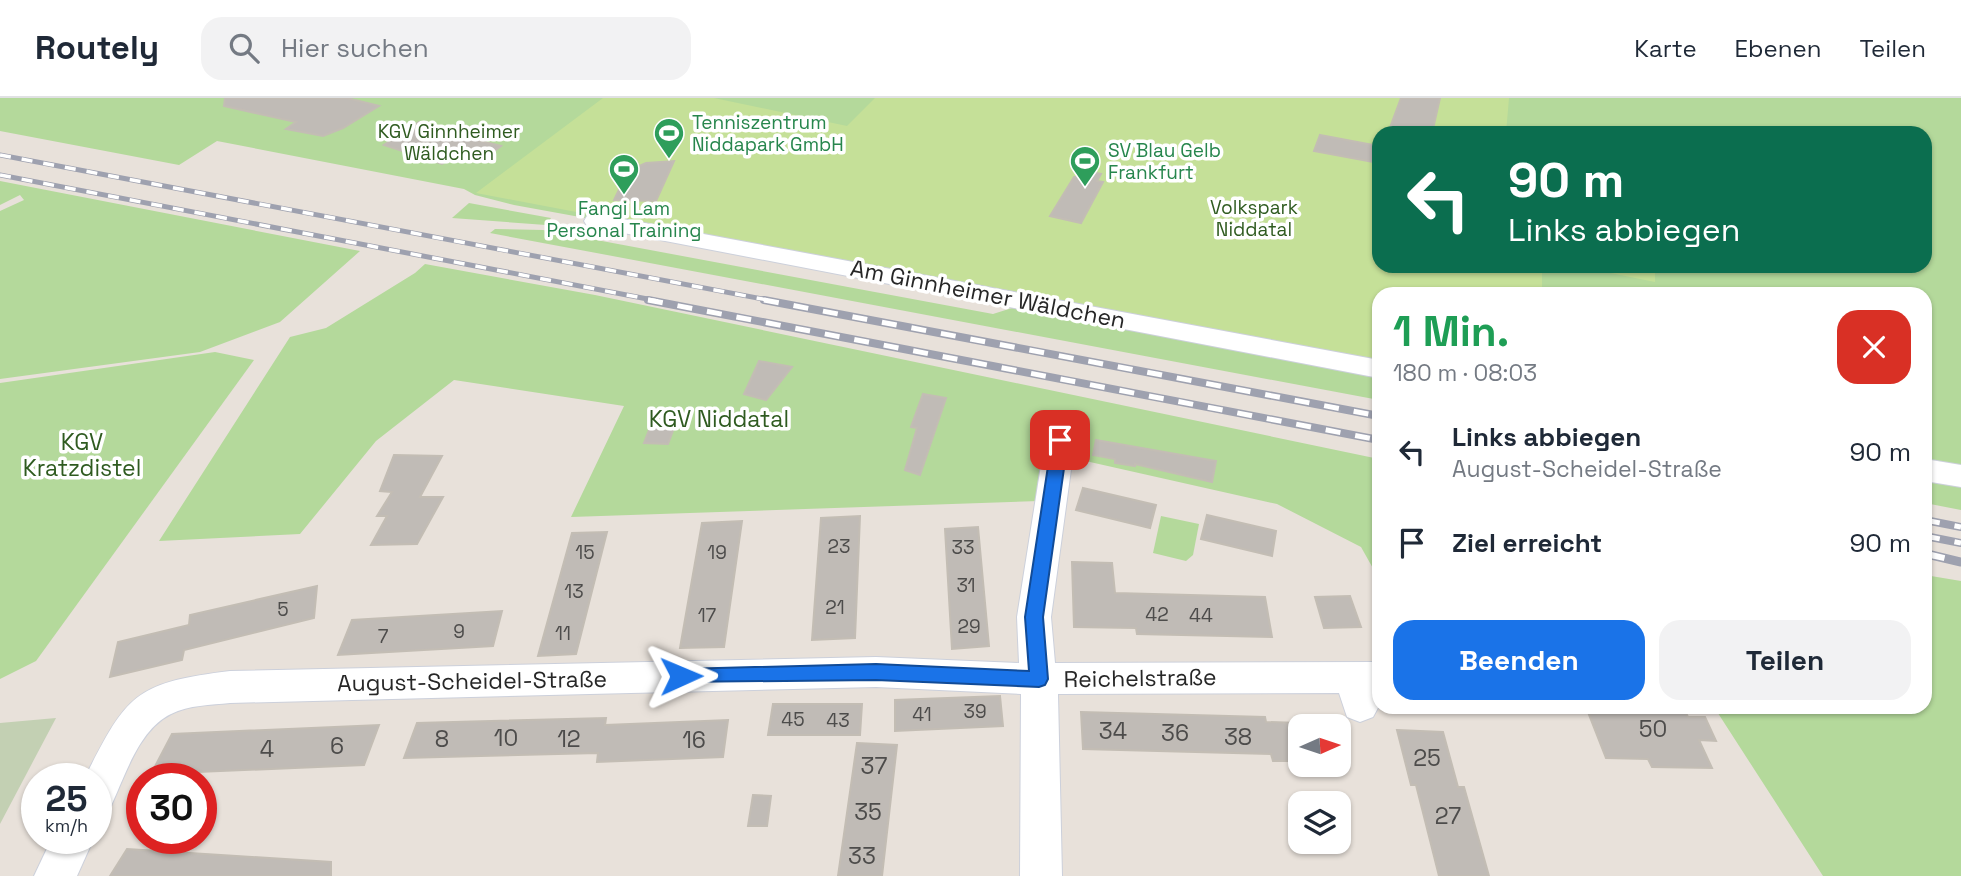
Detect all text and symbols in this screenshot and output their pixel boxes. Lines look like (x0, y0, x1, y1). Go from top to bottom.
search box (201, 17, 691, 80)
text: Routely (35, 27, 159, 69)
icon: search (225, 29, 263, 67)
text: Hier suchen (281, 31, 429, 65)
text: Karte (1634, 33, 1697, 64)
text: Ebenen (1735, 33, 1821, 64)
text: Teilen (1859, 33, 1926, 64)
place label: Tenniszentrum Niddapark GmbH (692, 110, 844, 157)
sports icon: Tenniszentrum Niddapark GmbH (652, 116, 686, 160)
park label: KGV Ginnheimer Wäldchen (378, 119, 520, 166)
place label: SV Blau Gelb Frankfurt (1108, 138, 1221, 185)
sports icon: SV Blau Gelb Frankfurt (1068, 144, 1102, 188)
text: 90 m (1508, 149, 1624, 211)
sports icon: Fangi Lam Personal Training (607, 152, 641, 196)
icon: left (1393, 154, 1484, 245)
park label: Volkspark Niddatal (1210, 195, 1298, 242)
place label: Fangi Lam Personal Training (546, 196, 702, 243)
text: Links abbiegen (1508, 210, 1740, 250)
street label: Am Ginnheimer Wäldchen (848, 253, 1128, 335)
text: 1 Min. (1393, 305, 1509, 358)
button: close (1837, 310, 1911, 384)
text: 180 m · 08:03 (1393, 358, 1537, 388)
park label: KGV Niddatal (649, 404, 789, 434)
pin (1030, 410, 1090, 470)
text: Links abbiegen (1452, 420, 1641, 454)
icon: arrive (1041, 421, 1079, 459)
park label: KGV Kratzdistel (23, 427, 141, 483)
icon: left (1393, 433, 1431, 471)
text: 90 m (1849, 435, 1911, 469)
text: August-Scheidel-Straße (1452, 454, 1722, 484)
icon: arrive (1393, 524, 1431, 562)
text: Ziel erreicht (1452, 526, 1602, 560)
text: 90 m (1849, 526, 1911, 560)
house number: 23 (828, 534, 850, 559)
house number: 33 (952, 535, 974, 560)
house number: 15 (575, 540, 595, 565)
house number: 19 (707, 540, 727, 565)
house number: 31 (956, 573, 976, 598)
house number: 13 (564, 579, 584, 604)
house number: 21 (825, 595, 845, 620)
house number: 5 (277, 597, 289, 622)
house number: 42 (1145, 602, 1169, 627)
house number: 17 (698, 603, 717, 628)
house number: 44 (1189, 603, 1213, 628)
house number: 29 (957, 614, 981, 639)
house number: 9 (453, 619, 465, 644)
button: Beenden (1393, 620, 1645, 700)
button: Teilen (1659, 620, 1911, 700)
house number: 11 (555, 621, 571, 646)
house number: 7 (378, 624, 389, 649)
position arrow (644, 639, 718, 713)
street label: Reichelstraße (1063, 662, 1217, 694)
street label: August-Scheidel-Straße (337, 664, 607, 698)
house number: 39 (963, 699, 987, 724)
house number: 41 (912, 702, 932, 727)
house number: 45 (781, 707, 805, 732)
house number: 43 (826, 708, 850, 733)
north arrow (1288, 714, 1351, 777)
map controls (1288, 714, 1351, 854)
house number: 50 (1639, 714, 1667, 744)
house number: 34 (1099, 716, 1127, 746)
house number: 36 (1161, 718, 1189, 748)
house number: 38 (1224, 722, 1252, 752)
house number: 10 (494, 723, 518, 753)
house number: 8 (435, 724, 449, 754)
house number: 12 (557, 724, 581, 754)
house number: 16 (682, 725, 706, 755)
house number: 6 (330, 731, 344, 761)
house number: 4 (260, 734, 274, 764)
house number: 25 (1413, 743, 1441, 773)
house number: 37 (861, 751, 887, 781)
speed limit sign: 30 (126, 763, 217, 854)
text: 25 (46, 777, 87, 821)
button: layers (1288, 791, 1351, 854)
house number: 35 (854, 797, 882, 827)
house number: 27 (1435, 801, 1461, 831)
text: km/h (45, 814, 88, 837)
house number: 33 (848, 841, 876, 871)

